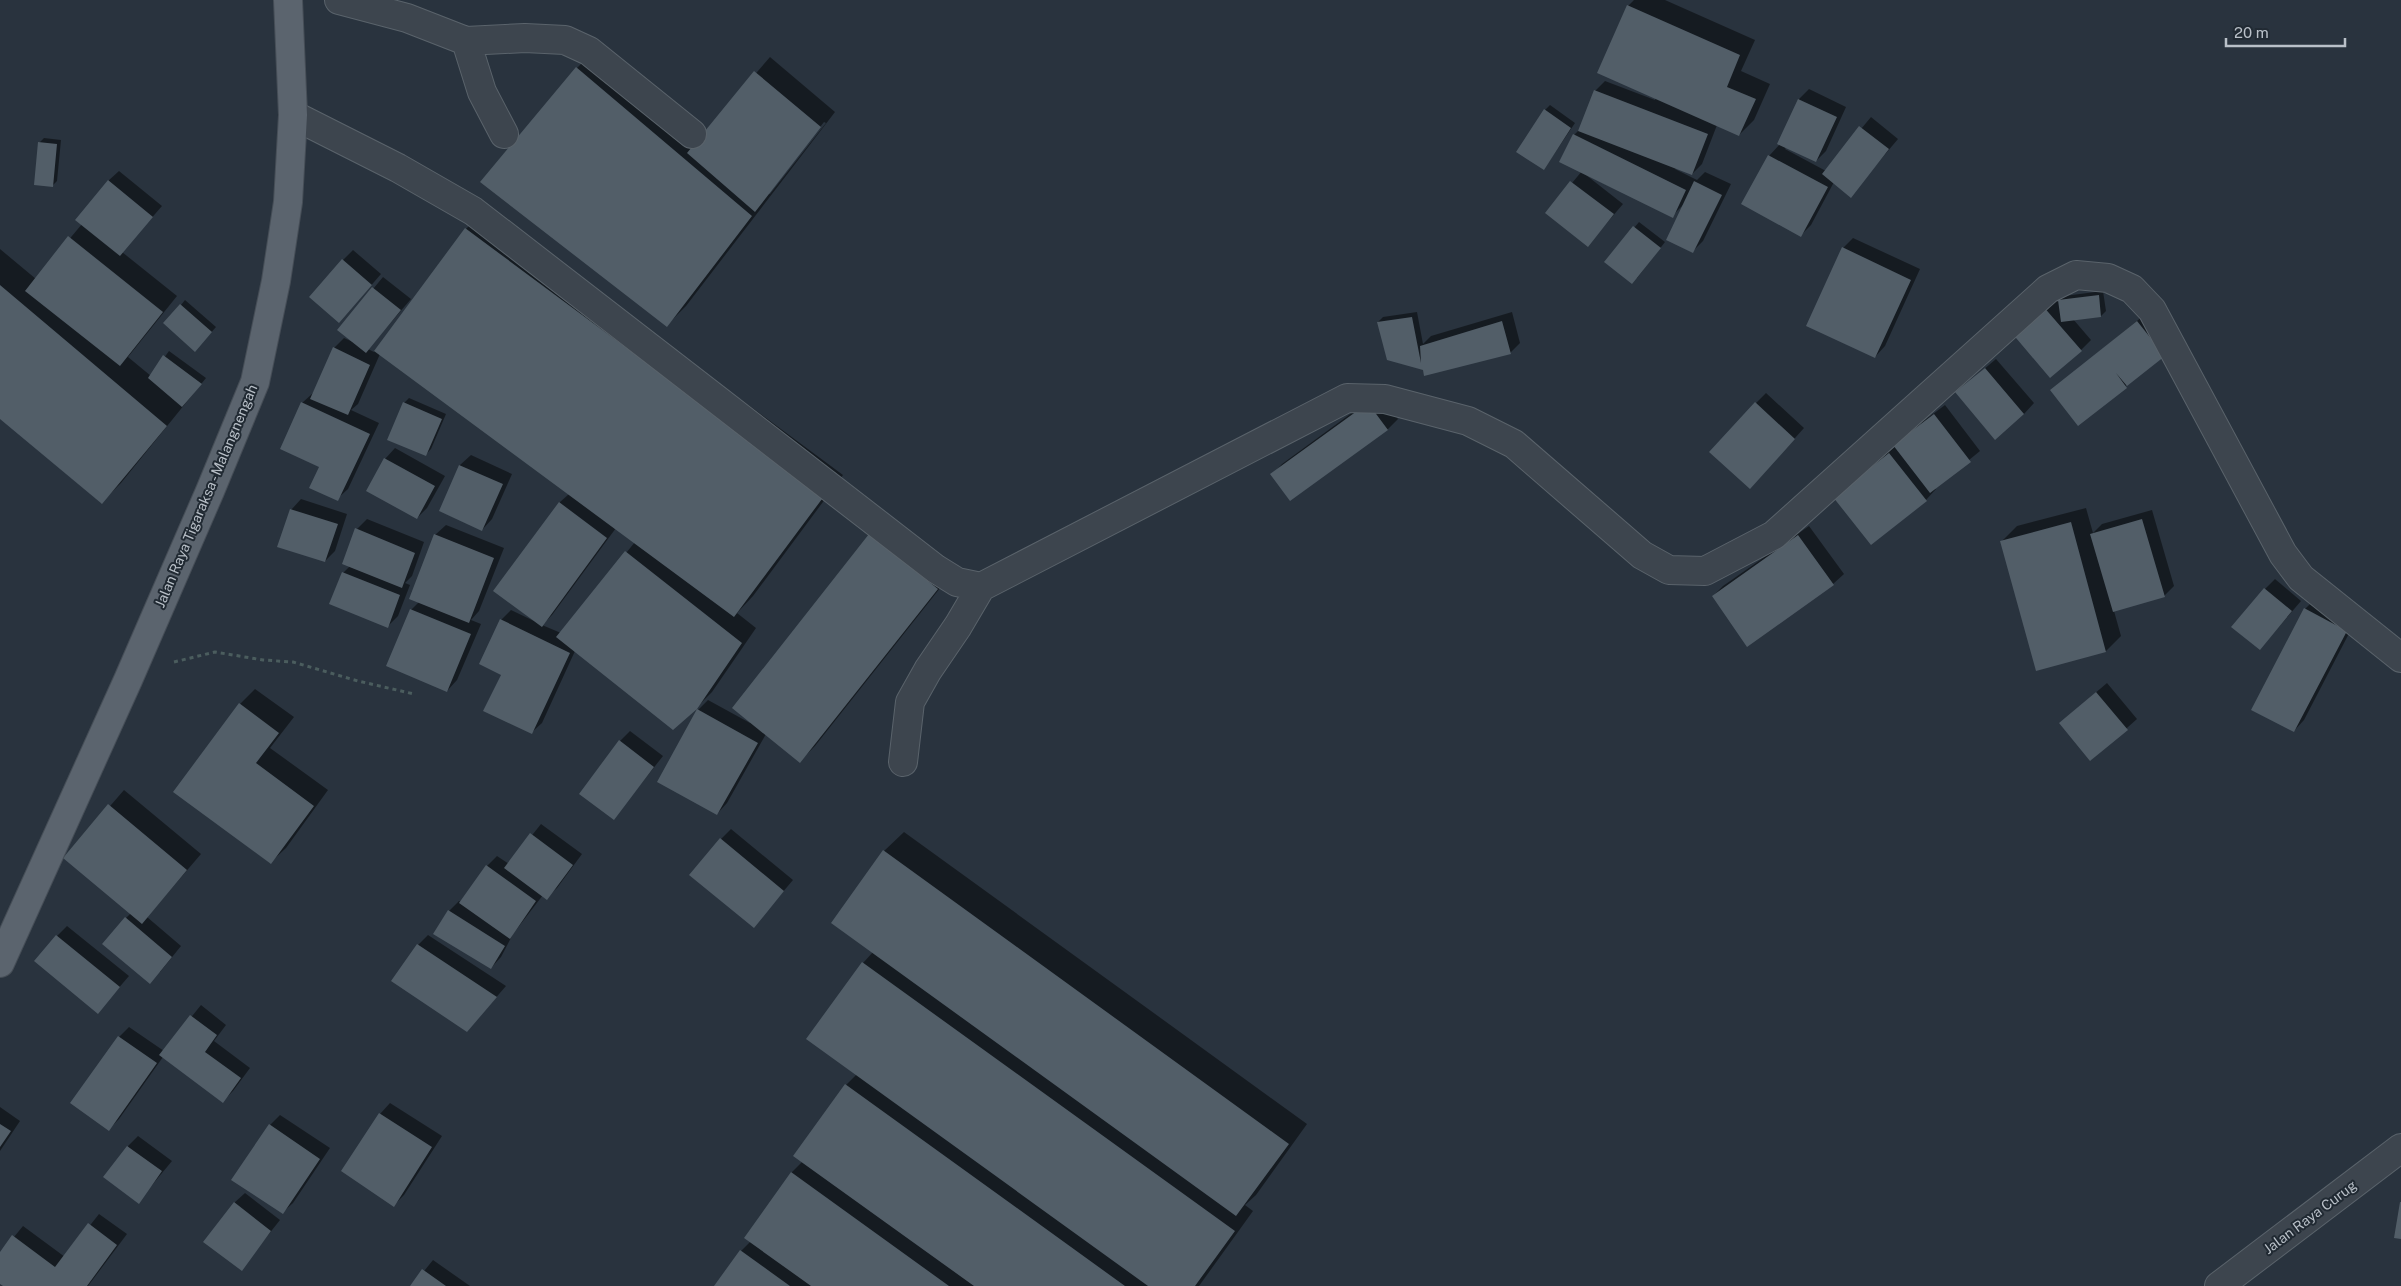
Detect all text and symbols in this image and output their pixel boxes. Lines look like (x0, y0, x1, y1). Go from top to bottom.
scale bar (2226, 15, 2345, 47)
text: 20 m (2234, 24, 2269, 41)
street label: Jalan Raya Tigaraksa - Malangnengah (152, 382, 260, 610)
street label: Jalan Raya Curug (2260, 1177, 2360, 1257)

